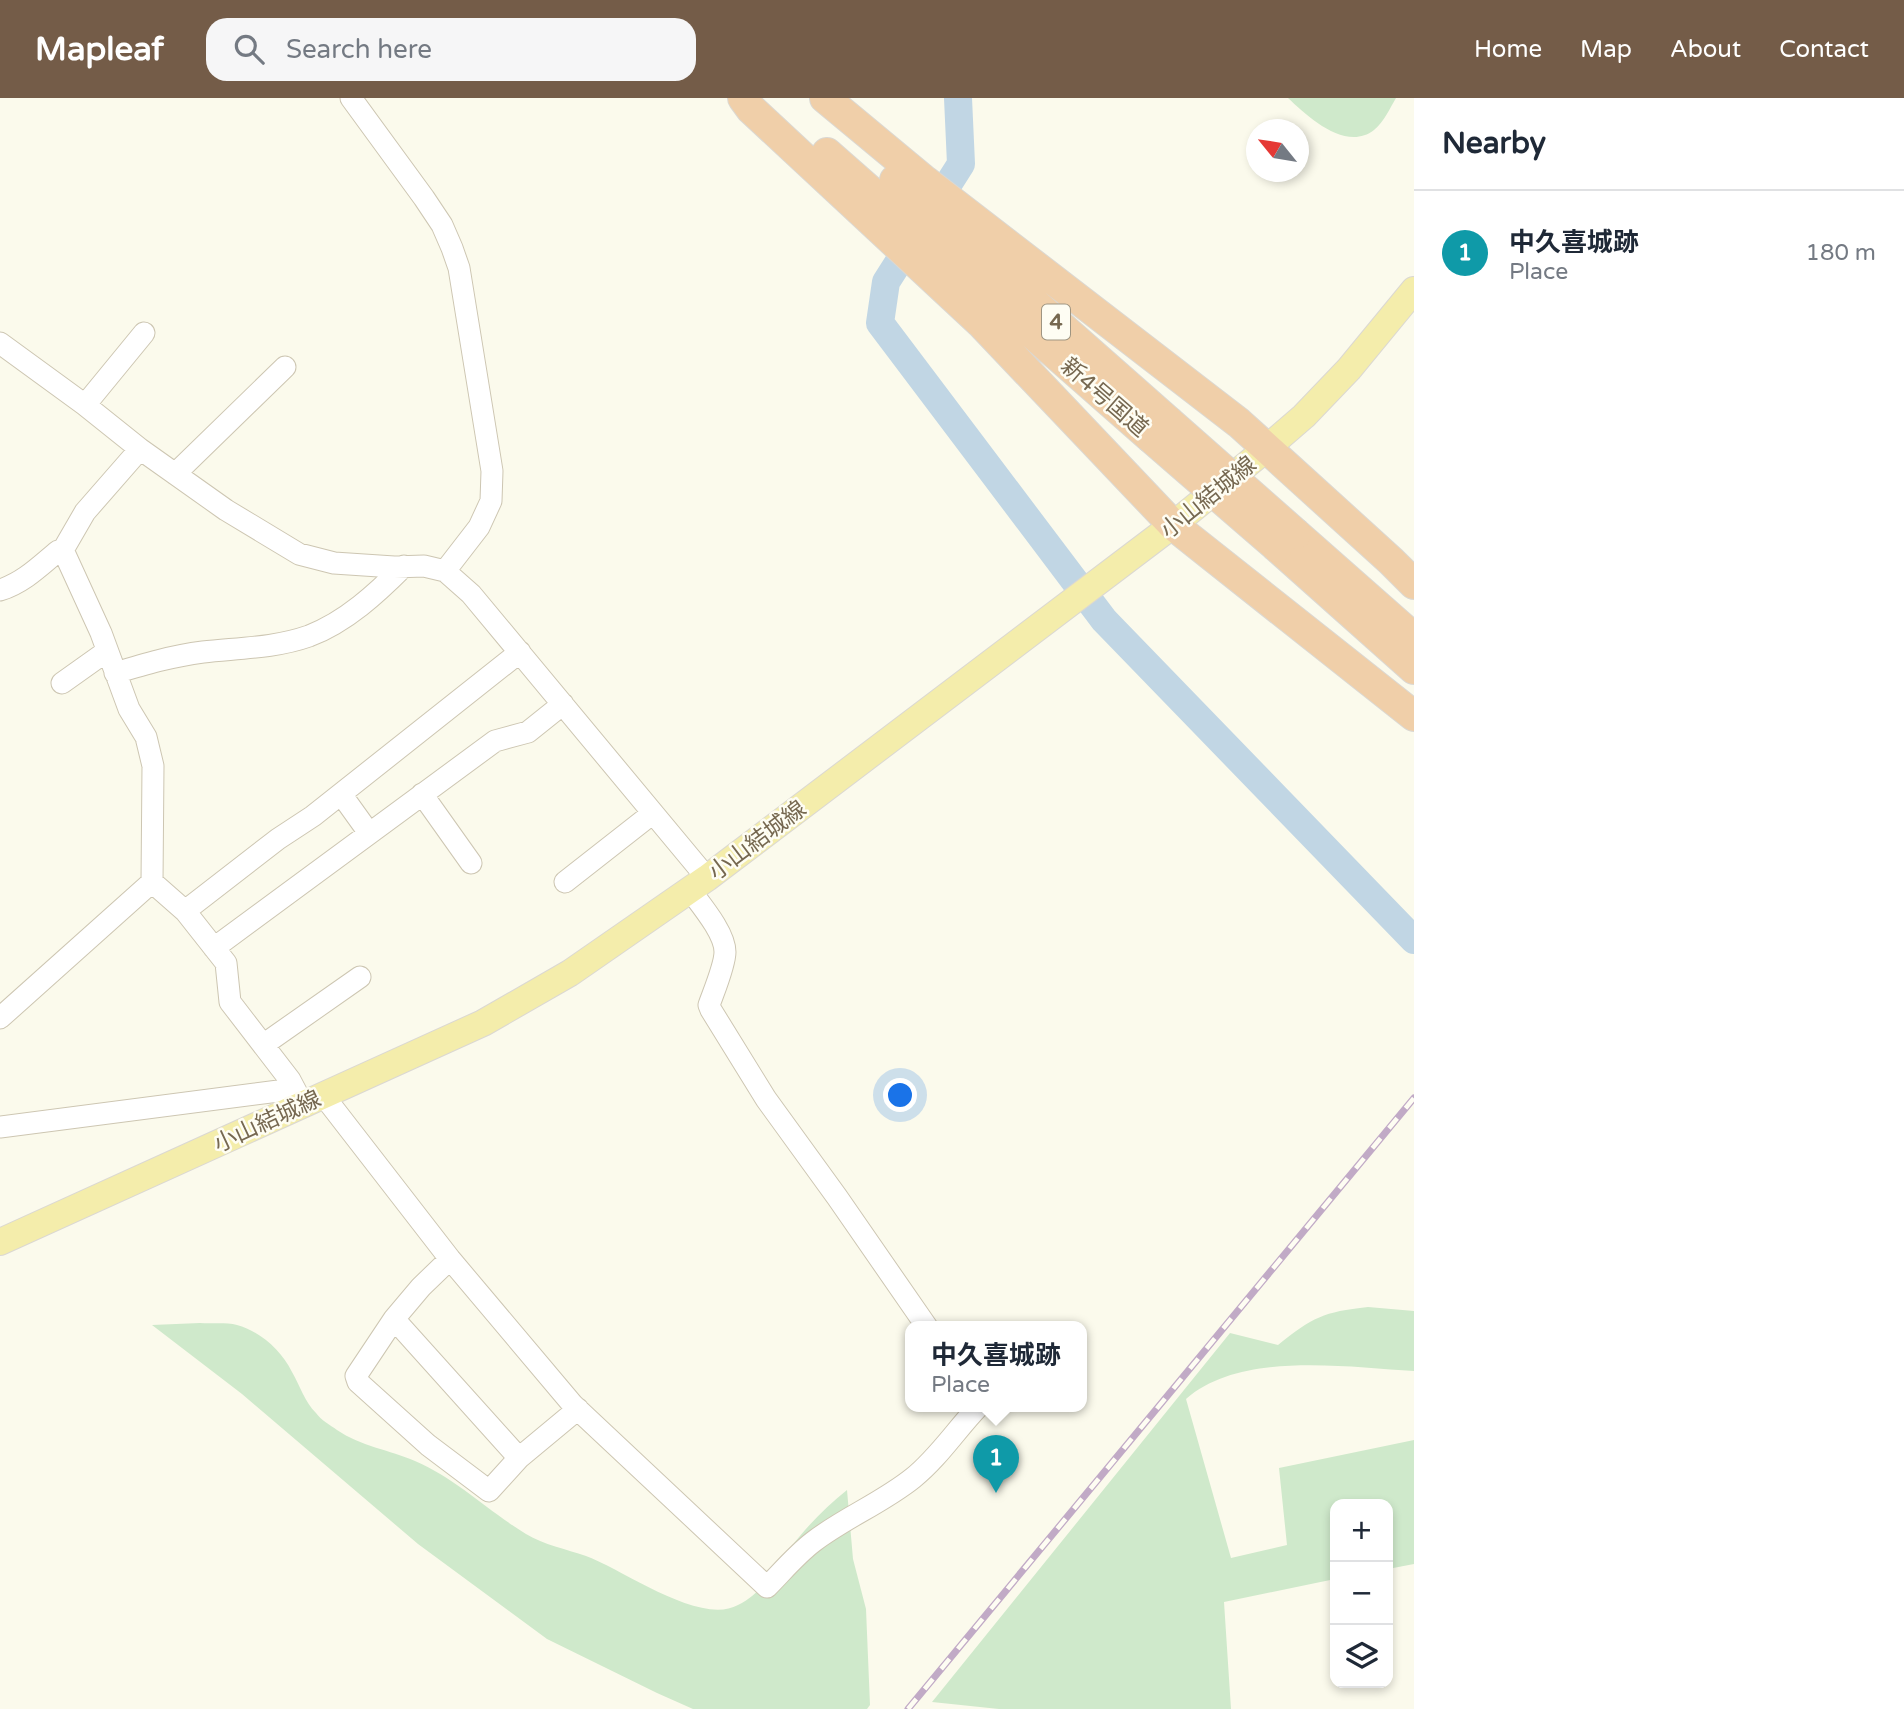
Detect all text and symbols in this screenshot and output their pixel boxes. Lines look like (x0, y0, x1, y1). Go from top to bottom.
search box (206, 18, 696, 81)
text: Mapleaf (35, 30, 164, 69)
icon: search (230, 30, 268, 68)
text: Search here (286, 34, 432, 65)
text: Home (1474, 35, 1542, 64)
text: Map (1580, 35, 1632, 64)
text: About (1670, 35, 1741, 64)
text: Contact (1779, 35, 1869, 64)
north arrow (1246, 119, 1309, 182)
text: Nearby (1442, 125, 1546, 162)
text: 中久喜城跡 (1509, 227, 1639, 258)
text: 1 (1458, 239, 1472, 267)
text: 180 m (1806, 239, 1876, 267)
text: Place (1509, 258, 1568, 286)
road number: 4 (1042, 304, 1070, 340)
street label: 新4号国道 (1055, 352, 1154, 443)
street label: 小山結城線 (1155, 451, 1262, 545)
street label: 小山結城線 (703, 795, 812, 887)
your location (883, 1078, 917, 1112)
street label: 小山結城線 (209, 1085, 325, 1159)
popup (905, 1321, 1087, 1412)
text: 中久喜城跡 (931, 1340, 1061, 1371)
text: Place (931, 1371, 990, 1399)
pin: 1 (973, 1435, 1019, 1493)
map controls (1330, 1499, 1393, 1688)
button: + (1330, 1499, 1393, 1562)
button: − (1330, 1562, 1393, 1625)
button: layers (1330, 1625, 1393, 1688)

